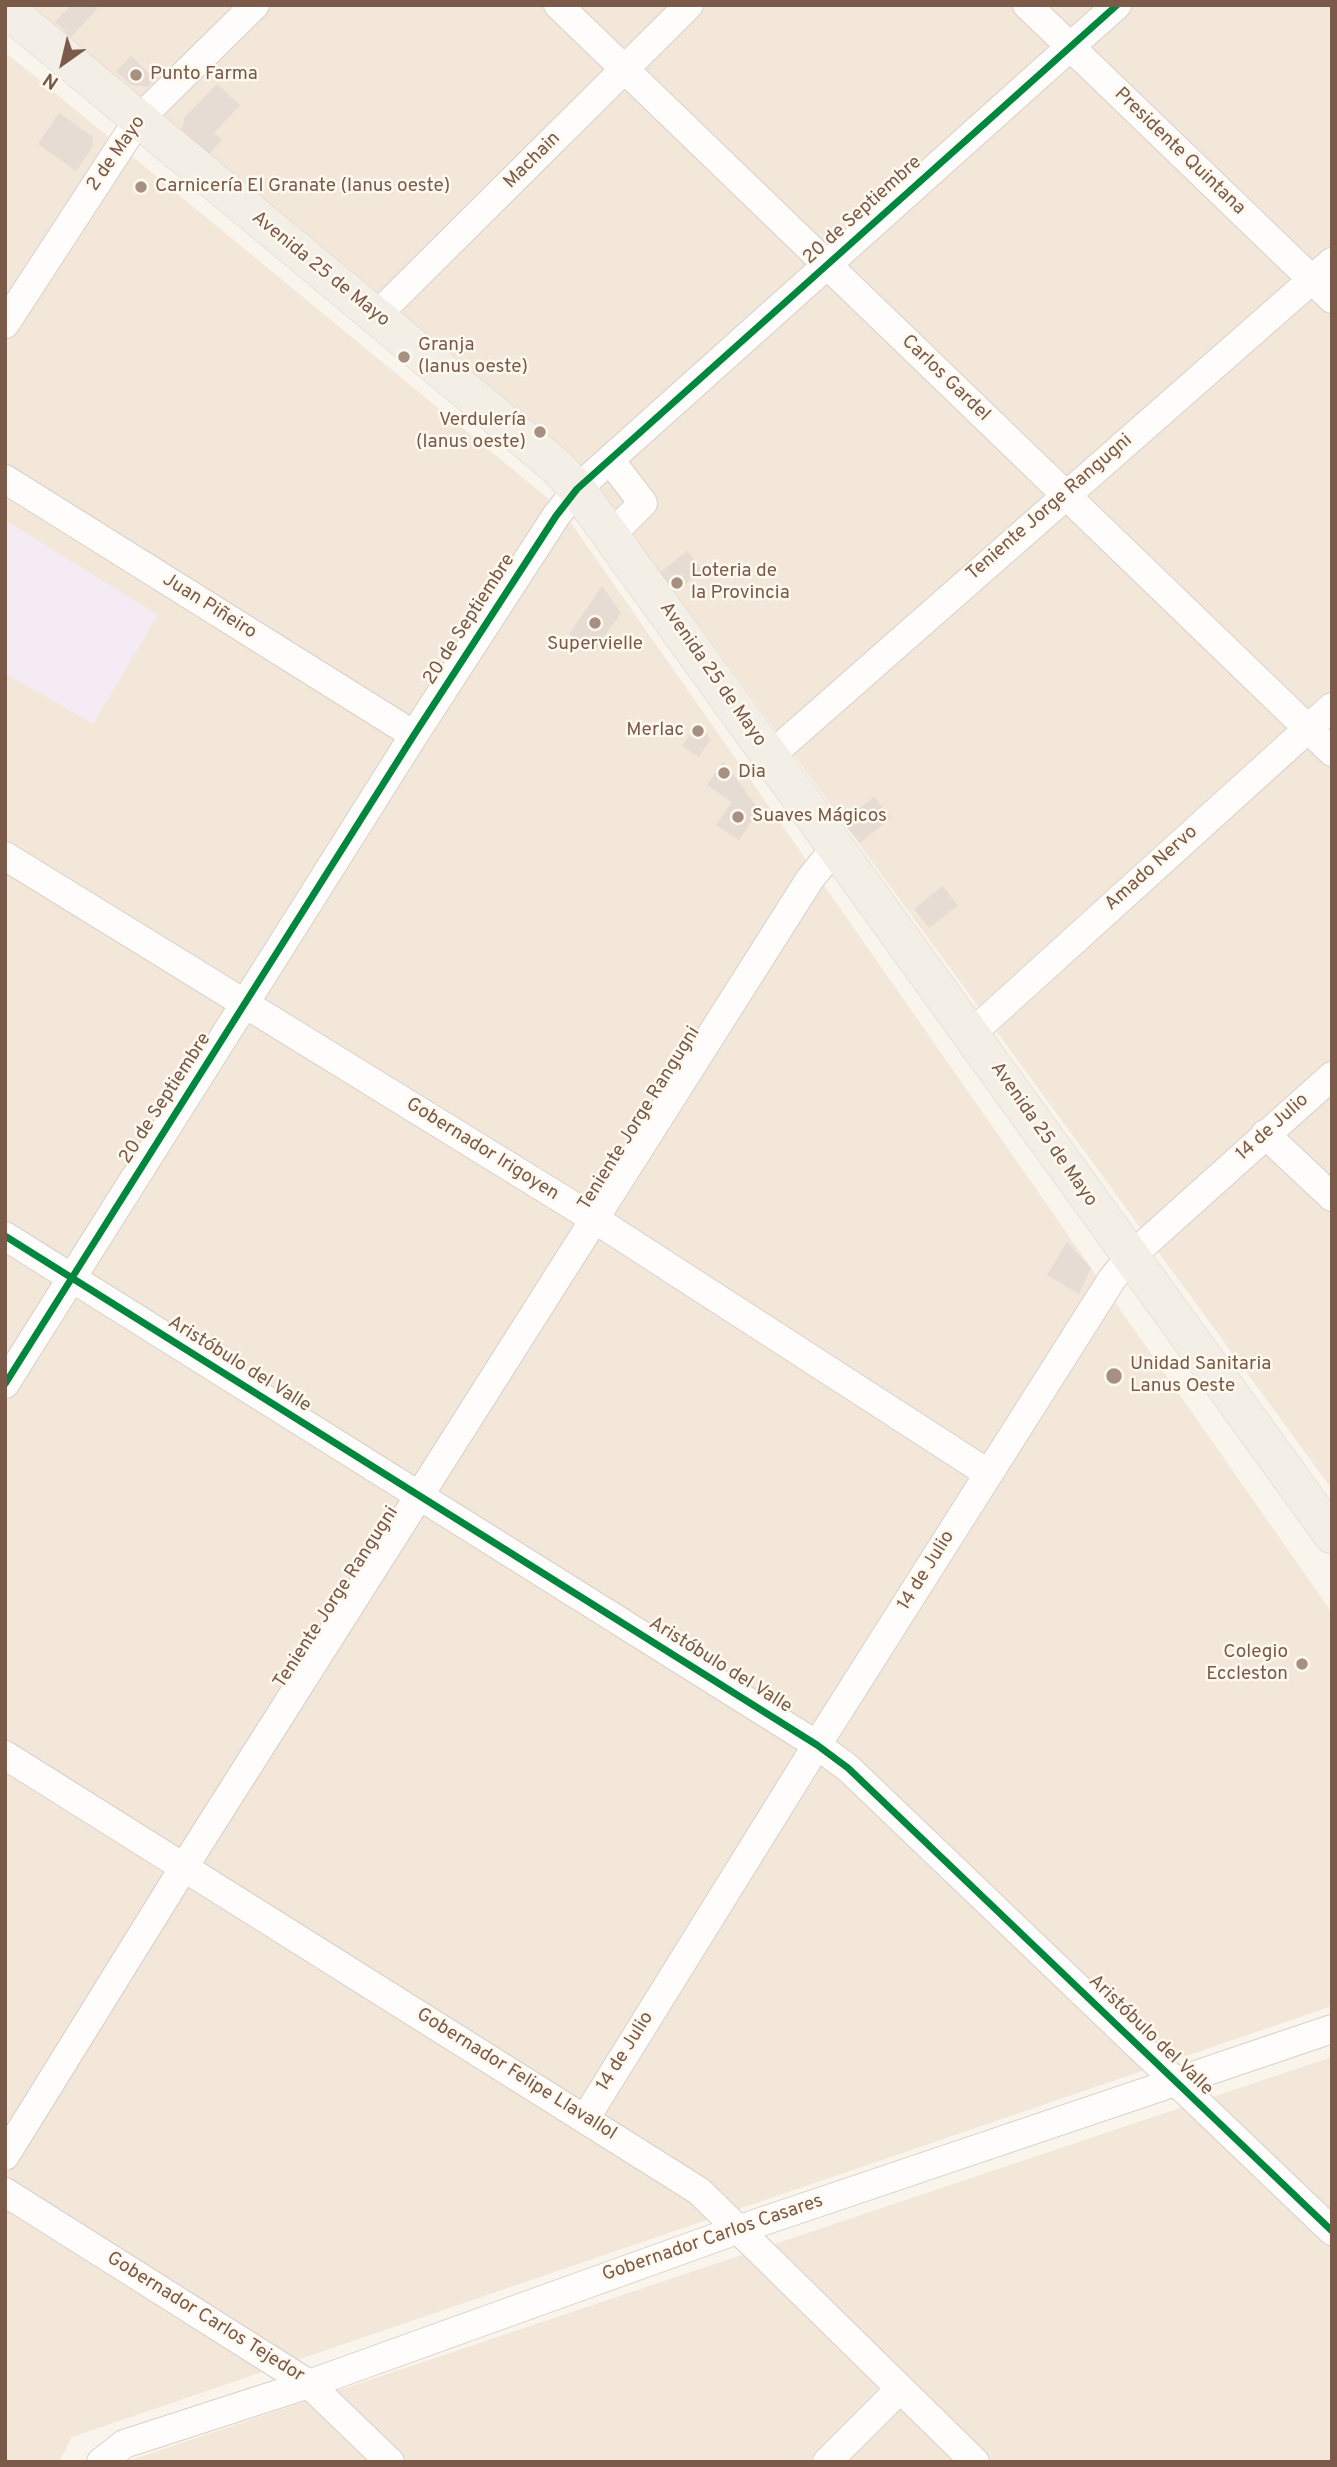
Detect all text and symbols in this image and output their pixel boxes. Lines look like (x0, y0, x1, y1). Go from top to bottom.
north arrow (28, 28, 98, 98)
place label: Punto Farma (150, 64, 258, 86)
text: N (39, 67, 64, 94)
marker: Punto Farma (128, 67, 144, 83)
street label: Presidente Quintana (1109, 83, 1249, 221)
street label: 2 de Mayo (83, 112, 151, 196)
street label: Machain (500, 128, 566, 194)
street label: 20 de Septiembre (799, 152, 927, 270)
place label: Carnicería El Granate (lanus oeste) (155, 176, 450, 198)
marker: Carnicería El Granate (lanus oeste) (133, 179, 149, 195)
street label: Avenida 25 de Mayo (246, 207, 394, 333)
street label: Carlos Gardel (896, 331, 994, 427)
place label: Granja (lanus oeste) (418, 335, 528, 379)
marker: Granja (lanus oeste) (396, 349, 412, 365)
place label: Verdulería (lanus oeste) (416, 410, 526, 454)
marker: Verdulería (lanus oeste) (532, 424, 548, 440)
street label: Teniente Jorge Rangugni (962, 430, 1138, 586)
street label: 20 de Septiembre (419, 550, 521, 690)
place label: Loteria de la Provincia (691, 561, 790, 605)
street label: Juan Piñeiro (158, 569, 260, 645)
marker: Loteria de la Provincia (669, 575, 685, 591)
street label: Avenida 25 de Mayo (654, 598, 770, 752)
marker: Supervielle (587, 615, 603, 631)
place label: Supervielle (547, 634, 643, 656)
place label: Merlac (626, 720, 684, 742)
marker: Merlac (690, 723, 706, 739)
place label: Dia (738, 762, 766, 784)
marker: Dia (716, 765, 732, 781)
place label: Suaves Mágicos (752, 806, 887, 828)
marker: Suaves Mágicos (730, 809, 746, 825)
street label: Amado Nervo (1101, 821, 1203, 917)
street label: Teniente Jorge Rangugni (574, 1023, 706, 1215)
street label: 20 de Septiembre (115, 1029, 217, 1169)
street label: Avenida 25 de Mayo (985, 1058, 1101, 1212)
street label: 14 de Julio (1232, 1089, 1314, 1167)
street label: Gobernador Irigoyen (401, 1094, 563, 1206)
street label: Aristóbulo del Valle (163, 1312, 315, 1418)
place label: Unidad Sanitaria Lanus Oeste (1130, 1354, 1271, 1398)
marker: Unidad Sanitaria Lanus Oeste (1104, 1366, 1124, 1386)
street label: Teniente Jorge Rangugni (270, 1503, 404, 1693)
street label: 14 de Julio (894, 1527, 960, 1615)
street label: Aristóbulo del Valle (644, 1613, 796, 1719)
place label: Colegio Eccleston (1206, 1642, 1288, 1686)
marker: Colegio Eccleston (1294, 1656, 1310, 1672)
street label: Aristóbulo del Valle (1083, 1971, 1217, 2101)
street label: Gobernador Felipe Llavallol (412, 2004, 620, 2146)
street label: 14 de Julio (593, 2008, 659, 2096)
street label: Gobernador Carlos Casares (600, 2190, 826, 2288)
street label: Gobernador Carlos Tejedor (102, 2248, 308, 2388)

